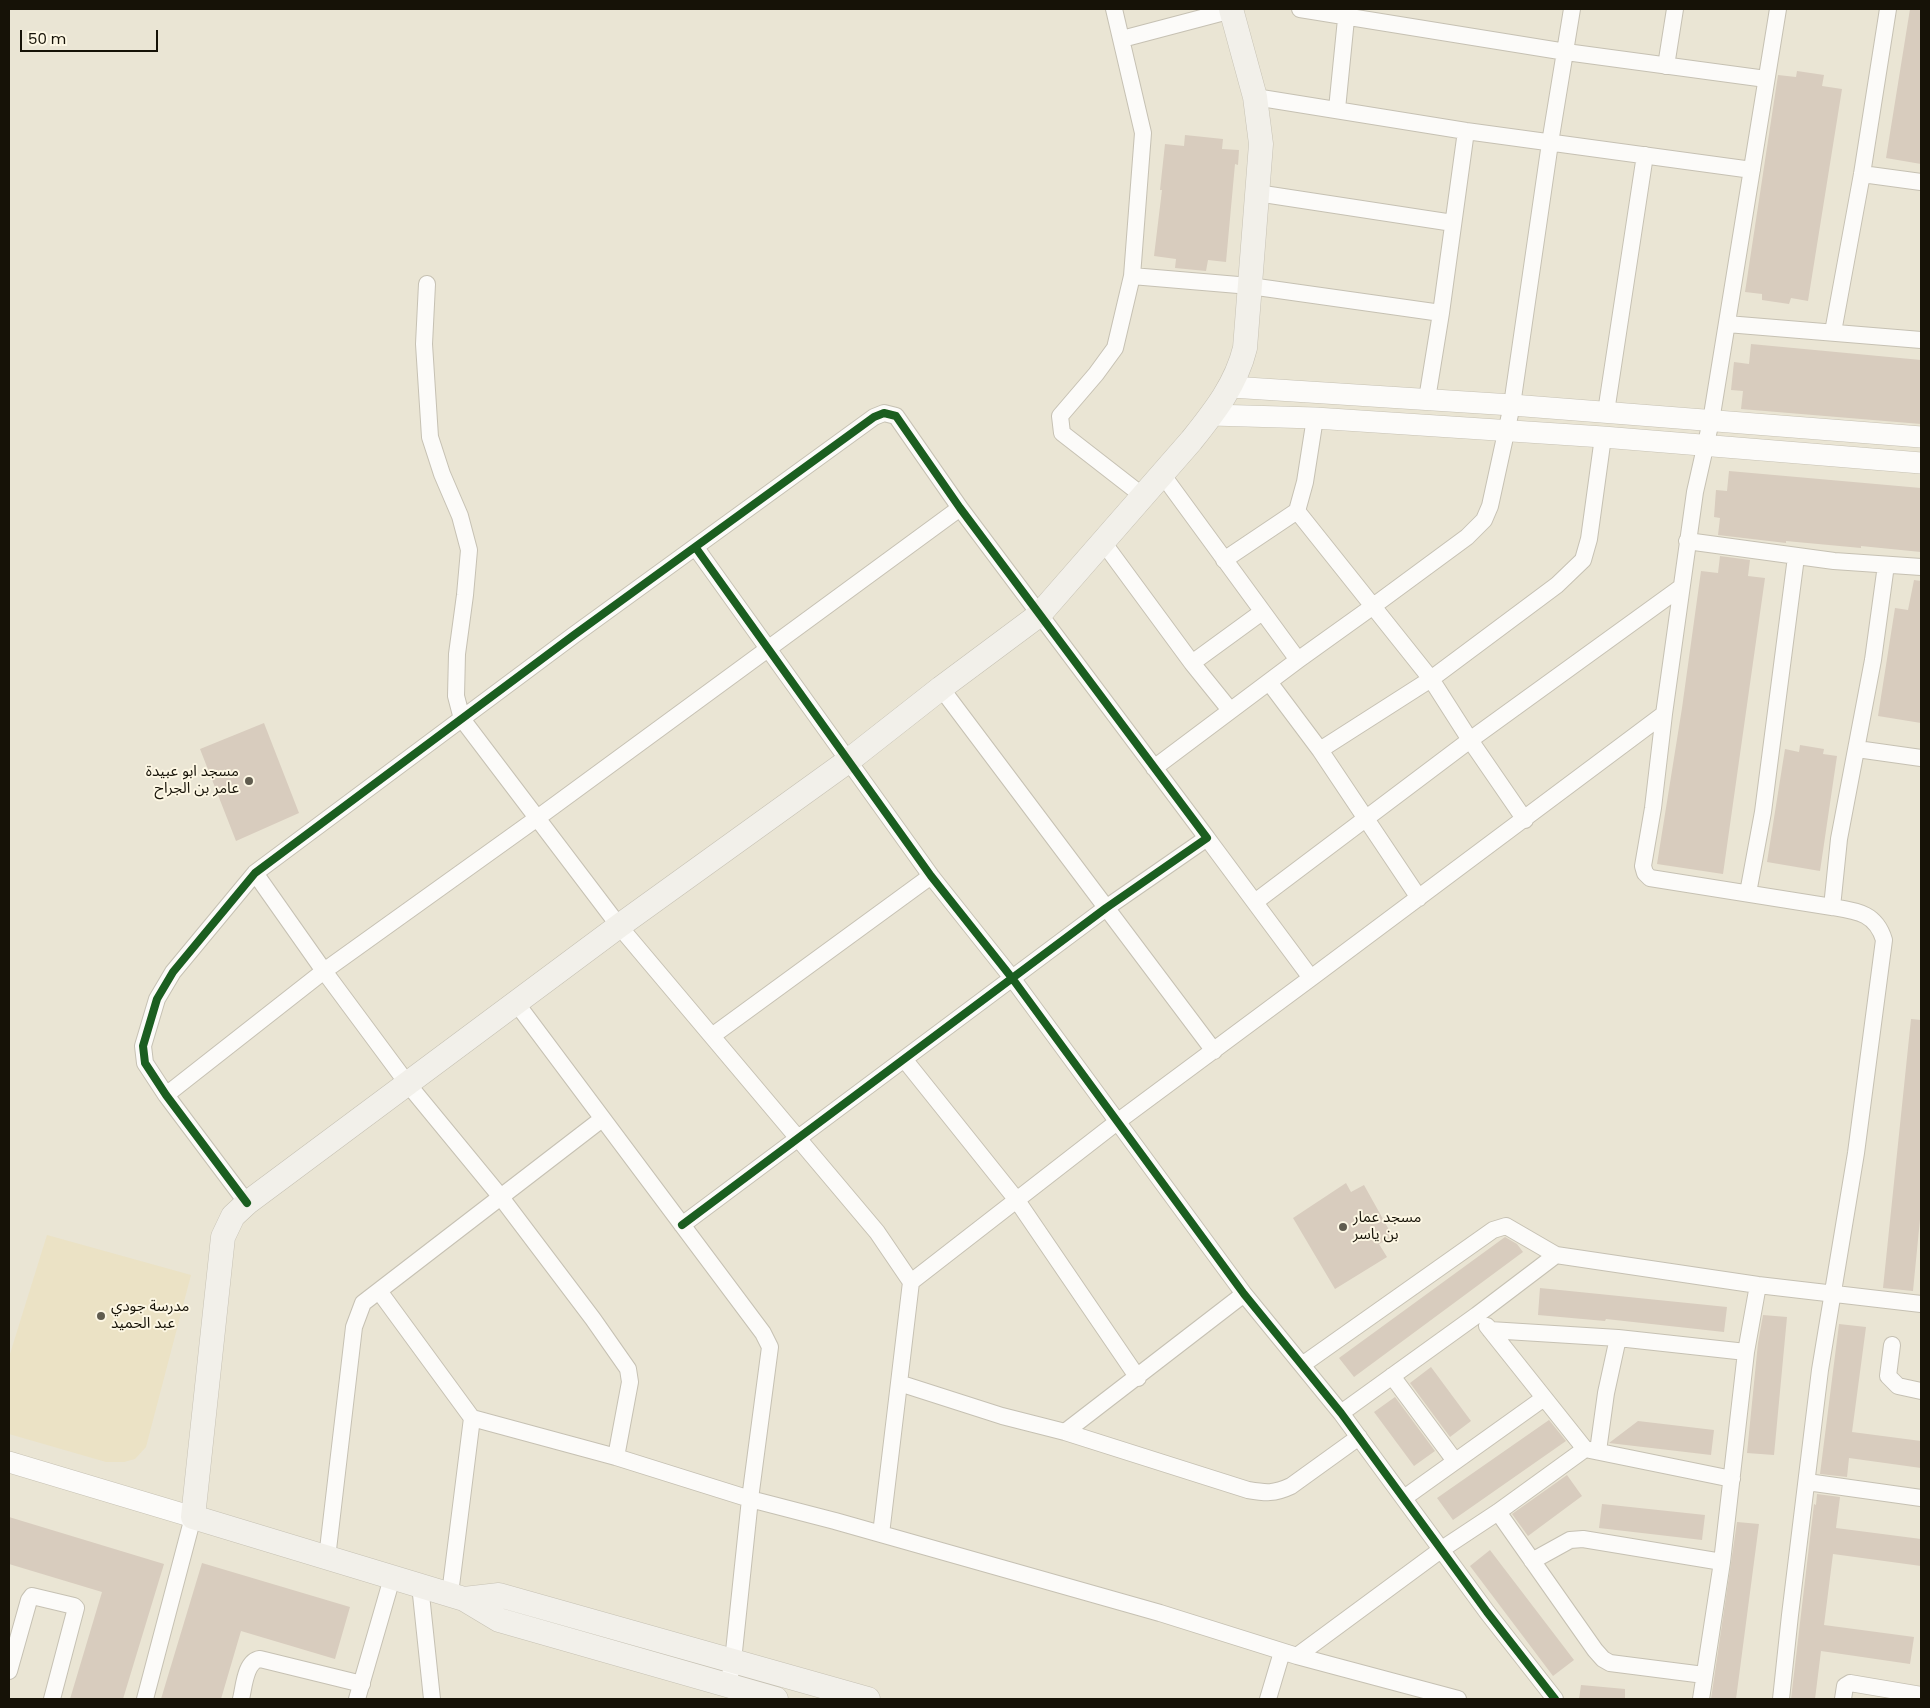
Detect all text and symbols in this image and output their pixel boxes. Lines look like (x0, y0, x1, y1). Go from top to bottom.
scale bar (22, 20, 160, 52)
text: 50 m (28, 28, 66, 49)
place label: مسجد ابو عبيدة عامر بن الجراح (146, 763, 239, 798)
marker: مسجد ابو عبيدة عامر بن الجراح (243, 775, 255, 787)
place label: مسجد عمار بن ياسر (1353, 1209, 1421, 1244)
marker: مسجد عمار بن ياسر (1337, 1221, 1349, 1233)
place label: مدرسة جودي عبد الحميد (111, 1298, 189, 1333)
marker: مدرسة جودي عبد الحميد (95, 1310, 107, 1322)

